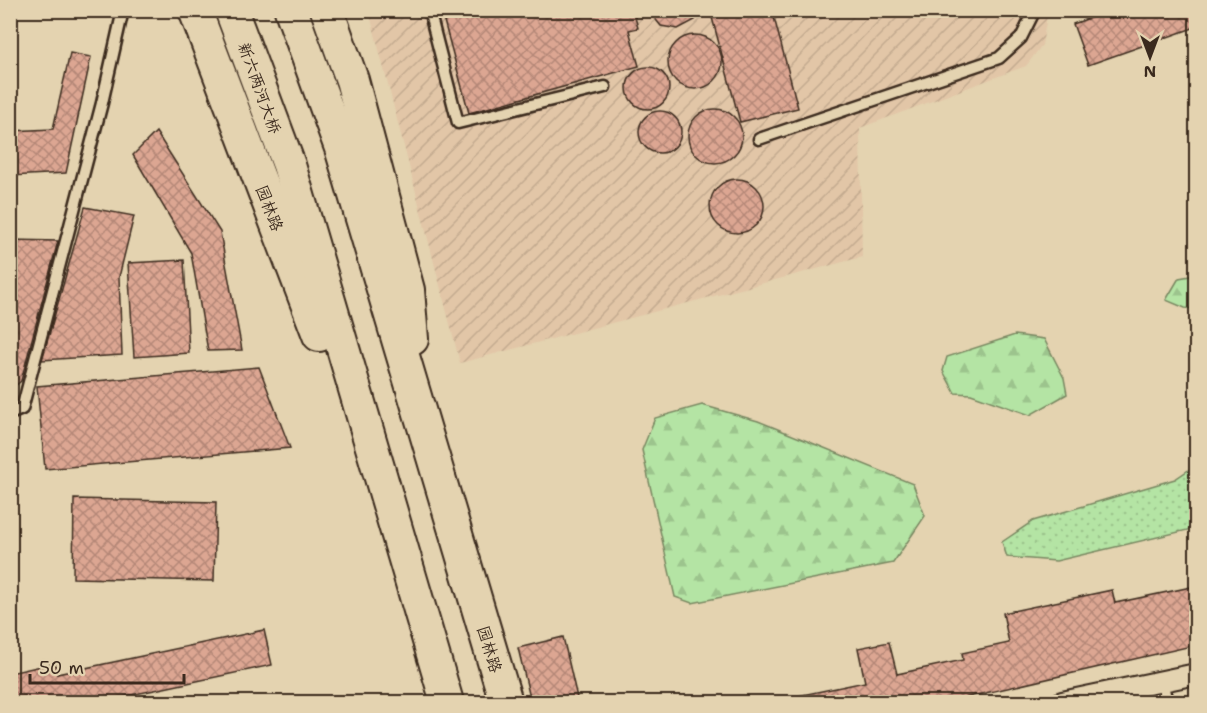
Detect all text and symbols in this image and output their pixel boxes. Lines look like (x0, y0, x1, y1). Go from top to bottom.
north arrow (1120, 27, 1180, 87)
street label: 新六两河大桥 (233, 39, 286, 137)
text: N (1144, 61, 1156, 82)
street label: 园林路 (251, 182, 288, 234)
street label: 园林路 (472, 623, 507, 675)
scale bar (30, 647, 184, 685)
text: 50 m (39, 656, 84, 680)

